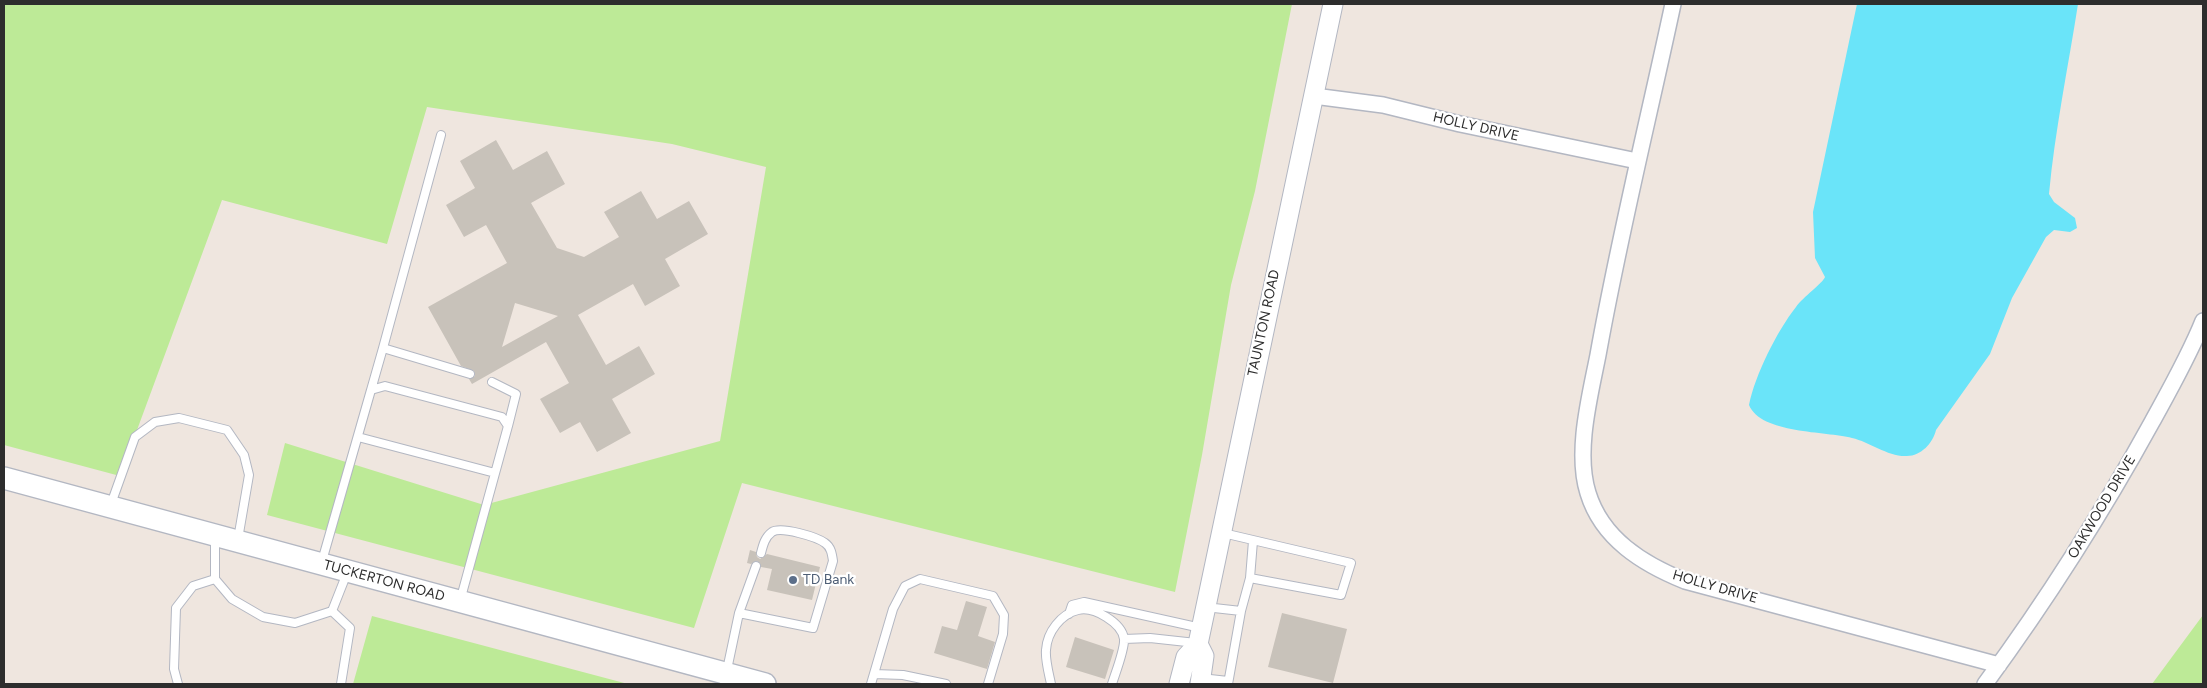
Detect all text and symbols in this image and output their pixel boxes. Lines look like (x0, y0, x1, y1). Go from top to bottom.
street label: HOLLY DRIVE (1431, 109, 1521, 145)
street label: TAUNTON ROAD (1244, 268, 1284, 378)
street label: OAKWOOD DRIVE (2065, 452, 2139, 562)
street label: TUCKERTON ROAD (322, 557, 446, 605)
street label: HOLLY DRIVE (1670, 567, 1760, 607)
place label: TD Bank (803, 572, 854, 588)
marker: TD Bank (787, 574, 799, 586)

